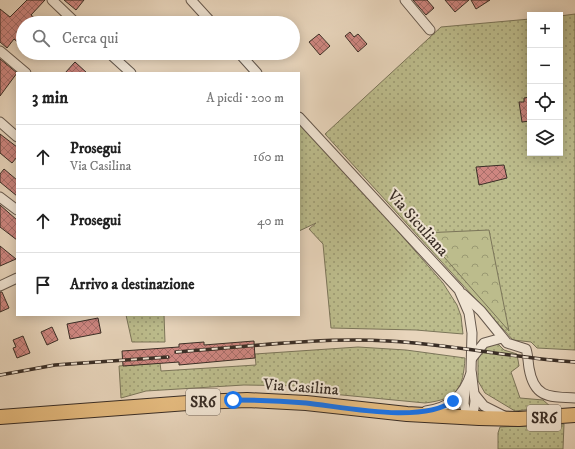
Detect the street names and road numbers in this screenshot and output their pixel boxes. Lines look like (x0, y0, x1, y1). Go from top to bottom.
street label: Via Siculiana (382, 185, 453, 260)
street label: Via Casilina (262, 374, 339, 400)
road number: SR6 (186, 389, 220, 415)
road number: SR6 (527, 405, 561, 431)

